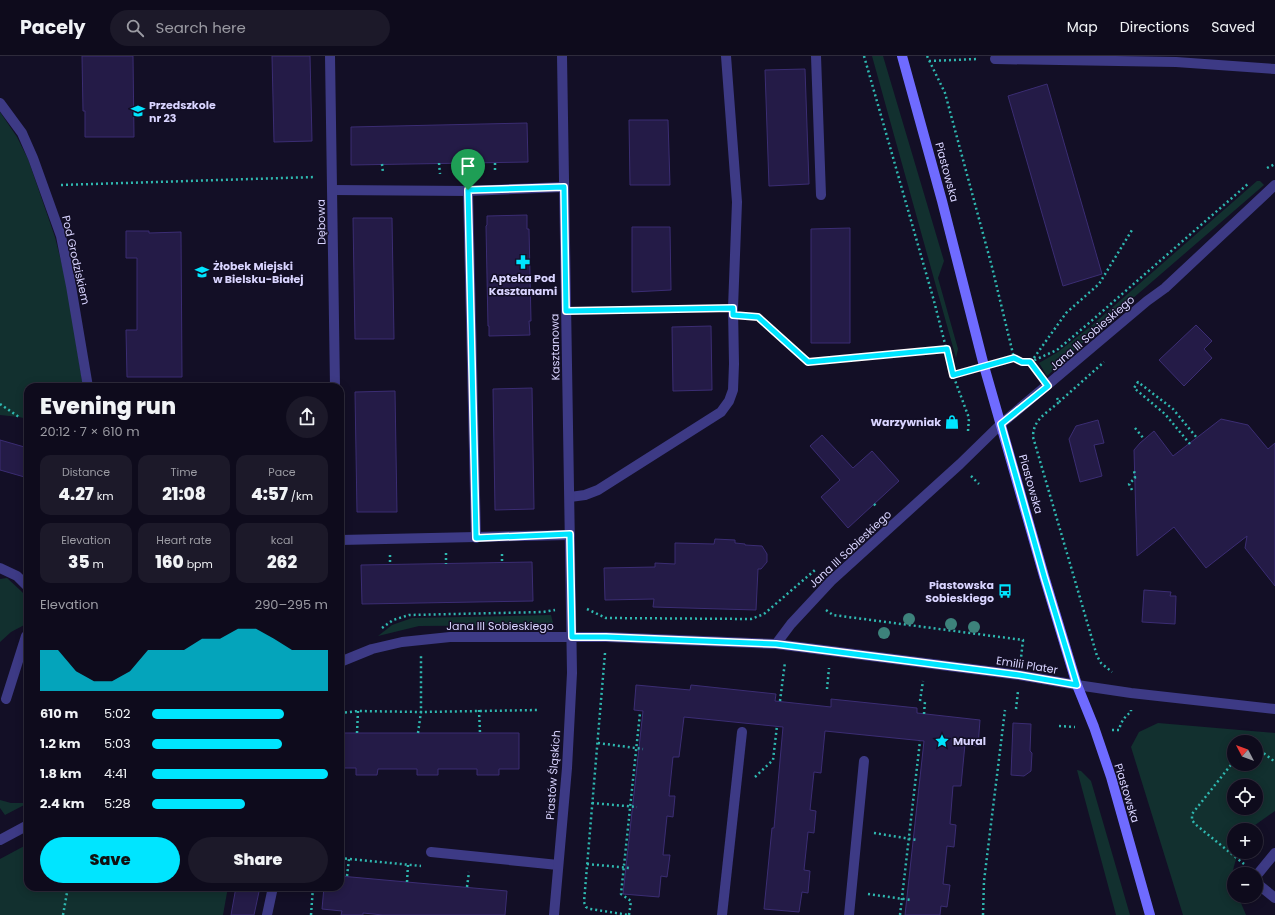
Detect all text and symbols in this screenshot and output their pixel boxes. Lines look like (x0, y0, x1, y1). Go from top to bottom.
search box (110, 10, 390, 46)
text: Pacely (20, 14, 86, 41)
icon: search (124, 17, 146, 39)
text: Search here (156, 17, 246, 38)
text: Map (1067, 17, 1098, 37)
text: Directions (1120, 17, 1189, 37)
text: Saved (1211, 17, 1255, 37)
place label: Przedszkole nr 23 (149, 97, 216, 126)
school or university icon: Przedszkole nr 23 (130, 103, 146, 119)
street label: Piastowska (931, 140, 963, 204)
pin (451, 149, 485, 190)
icon: arrive (457, 155, 479, 177)
street label: Dębowa (313, 199, 329, 245)
street label: Pod Grodziskiem (58, 214, 94, 306)
pharmacy icon: Apteka Pod Kasztanami (515, 254, 531, 270)
place label: Żłobek Miejski w Bielsku-Białej (213, 258, 304, 287)
school or university icon: Żłobek Miejski w Bielsku-Białej (194, 264, 210, 280)
place label: Apteka Pod Kasztanami (489, 270, 557, 299)
street label: Jana III Sobieskiego (1046, 292, 1138, 374)
street label: Kasztanowa (546, 313, 564, 381)
text: Evening run (40, 391, 176, 422)
button: share (286, 396, 328, 438)
place label: Warzywniak (870, 414, 941, 430)
shop icon: Warzywniak (944, 414, 960, 430)
text: 20:12 · 7 × 610 m (40, 422, 140, 441)
street label: Piastowska (1015, 452, 1047, 516)
text: Distance (62, 464, 110, 480)
text: Time (171, 464, 197, 480)
text: Pace (268, 464, 296, 480)
text: 4.27 (58, 482, 94, 506)
text: 21:08 (162, 482, 206, 506)
text: 4:57 (251, 482, 288, 506)
text: km (94, 488, 114, 504)
text: /km (288, 488, 313, 504)
street label: Jana III Sobieskiego (805, 506, 895, 592)
text: Elevation (61, 532, 111, 548)
text: Heart rate (156, 532, 212, 548)
text: kcal (271, 532, 293, 548)
text: 35 (68, 550, 90, 574)
text: 160 (155, 550, 184, 574)
text: 262 (267, 550, 297, 574)
text: m (90, 556, 104, 572)
text: bpm (184, 556, 213, 572)
place label: Piastowska Sobieskiego (925, 577, 994, 606)
bus stop icon: Piastowska Sobieskiego (997, 583, 1013, 599)
text: Elevation (40, 595, 99, 614)
text: 290–295 m (255, 595, 328, 614)
street label: Jana III Sobieskiego (446, 618, 554, 634)
street label: Emilii Plater (995, 652, 1059, 678)
text: 610 m (40, 704, 78, 723)
text: 5:02 (104, 704, 131, 723)
street label: Piastów Śląskich (542, 730, 564, 820)
place icon: Mural (934, 733, 950, 749)
place label: Mural (953, 733, 986, 749)
text: 1.2 km (40, 734, 81, 753)
text: 5:03 (104, 734, 131, 753)
north arrow (1227, 735, 1263, 771)
map controls (1227, 735, 1263, 903)
street label: Piastowska (1110, 761, 1144, 825)
text: 1.8 km (40, 764, 82, 783)
text: 4:41 (104, 764, 127, 783)
button: locate (1227, 779, 1263, 815)
text: 2.4 km (40, 794, 84, 813)
text: 5:28 (104, 794, 131, 813)
button: + (1227, 823, 1263, 859)
button: Save (40, 837, 180, 883)
button: Share (188, 837, 328, 883)
button: − (1227, 867, 1263, 903)

